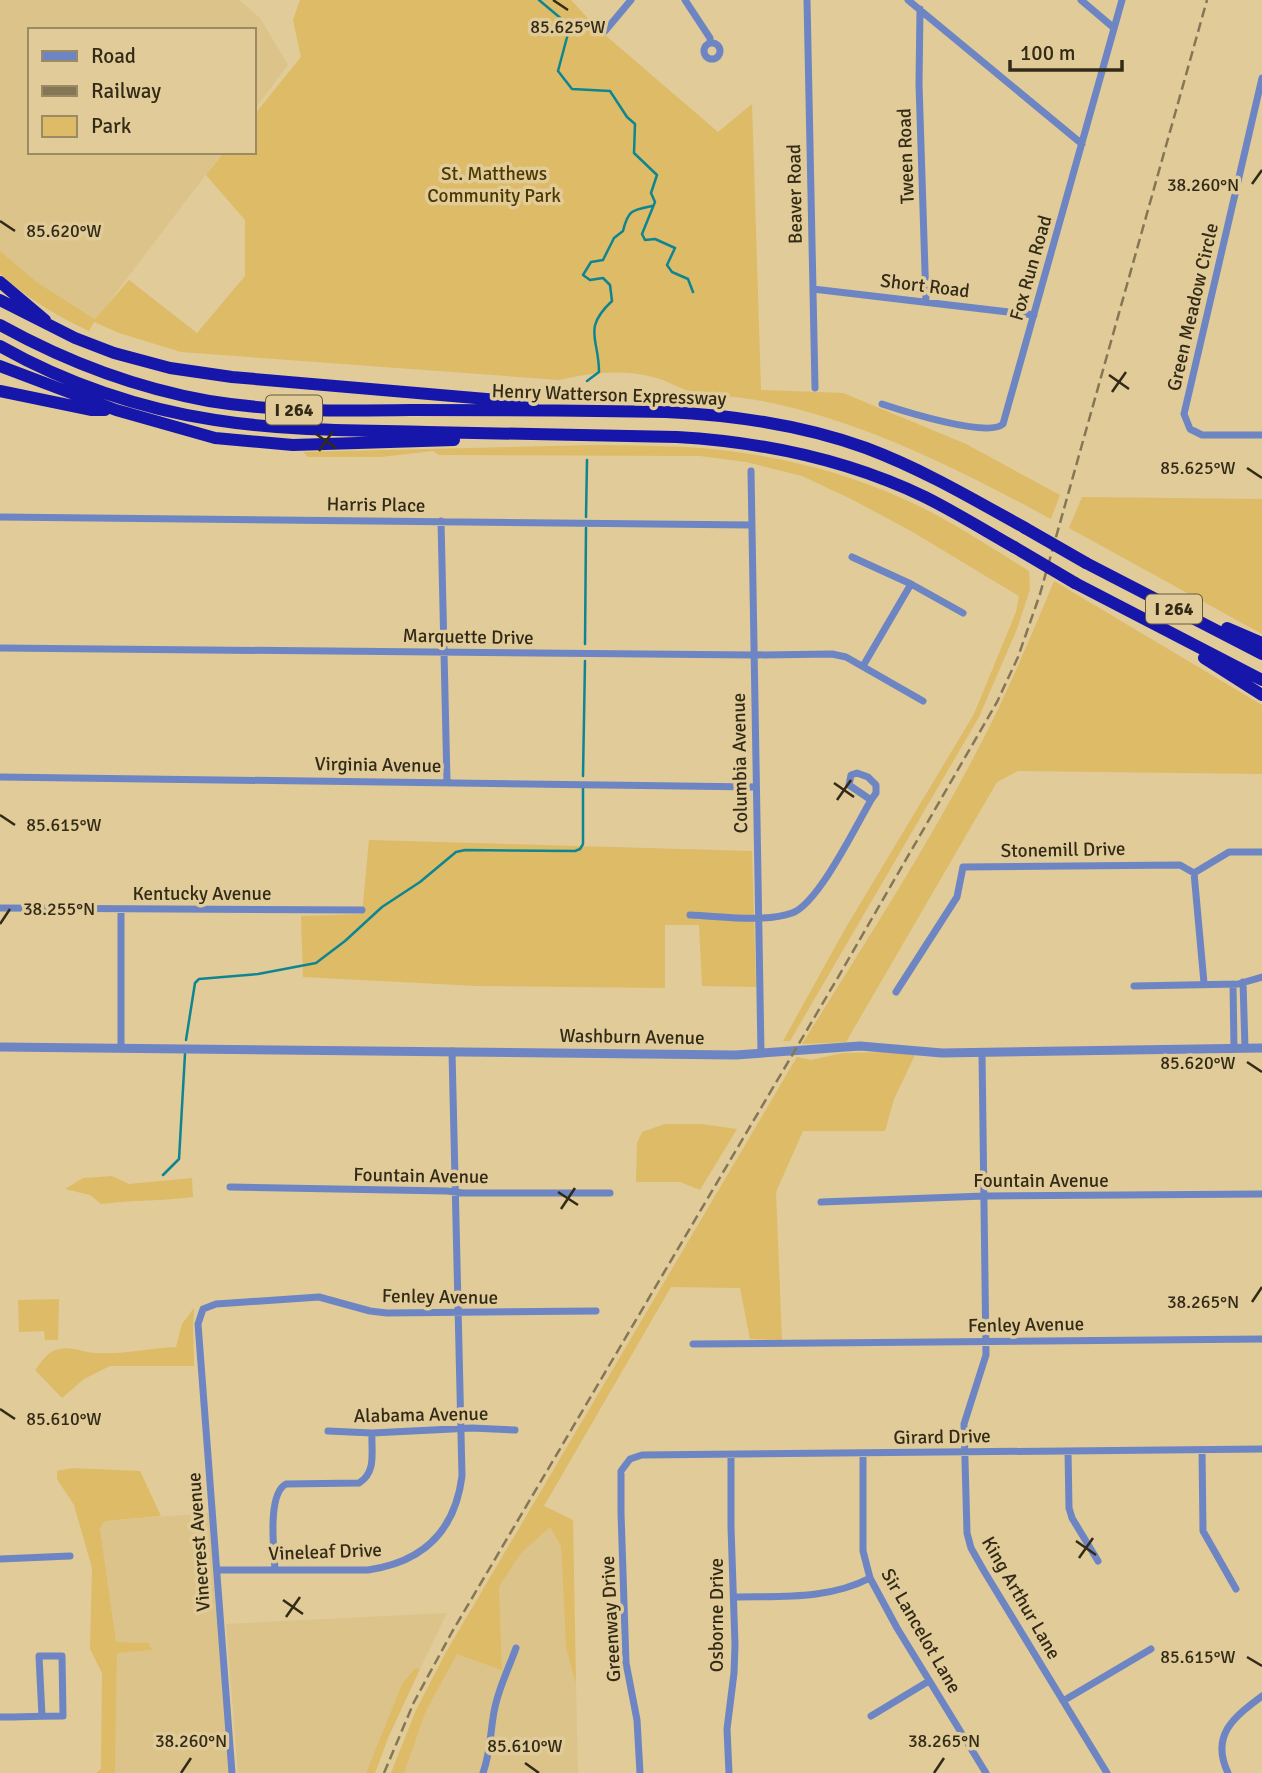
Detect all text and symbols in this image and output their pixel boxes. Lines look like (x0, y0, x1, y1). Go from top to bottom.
text: 85.625°W (530, 16, 606, 38)
legend (28, 28, 256, 154)
scale bar (1010, 28, 1122, 72)
text: 100 m (1020, 40, 1075, 66)
text: Road (91, 43, 136, 69)
text: Railway (91, 78, 161, 104)
street label: Tween Road (892, 108, 920, 204)
text: Park (91, 113, 132, 139)
street label: Beaver Road (782, 144, 808, 244)
park label: St. Matthews Community Park (427, 162, 561, 208)
text: 38.260°N (1167, 174, 1239, 196)
street label: Fox Run Road (1005, 213, 1057, 323)
text: 85.620°W (26, 220, 102, 242)
street label: Green Meadow Circle (1162, 221, 1224, 393)
street label: Short Road (879, 269, 971, 303)
street label: Henry Watterson Expressway (491, 379, 727, 411)
road number: I 264 (266, 396, 322, 424)
text: 85.625°W (1160, 457, 1236, 479)
street label: Harris Place (326, 492, 426, 518)
road number: I 264 (1146, 594, 1202, 624)
street label: Marquette Drive (402, 624, 534, 650)
street label: Columbia Avenue (727, 693, 753, 833)
street label: Virginia Avenue (314, 752, 442, 778)
text: 85.615°W (26, 814, 102, 836)
street label: Stonemill Drive (1000, 837, 1126, 863)
street label: Kentucky Avenue (133, 882, 271, 906)
text: 38.255°N (23, 898, 95, 920)
street label: Washburn Avenue (559, 1024, 705, 1050)
text: 85.620°W (1160, 1052, 1236, 1074)
street label: Fountain Avenue (353, 1163, 489, 1189)
street label: Fountain Avenue (973, 1169, 1109, 1193)
street label: Fenley Avenue (382, 1284, 498, 1310)
text: 38.265°N (1167, 1291, 1239, 1313)
street label: Fenley Avenue (968, 1312, 1084, 1338)
street label: Alabama Avenue (353, 1402, 489, 1428)
text: 85.610°W (26, 1408, 102, 1430)
street label: Girard Drive (893, 1424, 991, 1450)
street label: Vinecrest Avenue (182, 1472, 216, 1612)
street label: King Arthur Lane (976, 1532, 1066, 1664)
street label: Vineleaf Drive (268, 1538, 382, 1566)
street label: Greenway Drive (596, 1555, 626, 1683)
street label: Osborne Drive (705, 1558, 729, 1672)
street label: Sir Lancelot Lane (876, 1564, 966, 1698)
text: 85.615°W (1160, 1646, 1236, 1668)
text: 38.260°N (155, 1730, 227, 1752)
text: 38.265°N (908, 1730, 980, 1752)
text: 85.610°W (487, 1735, 563, 1757)

